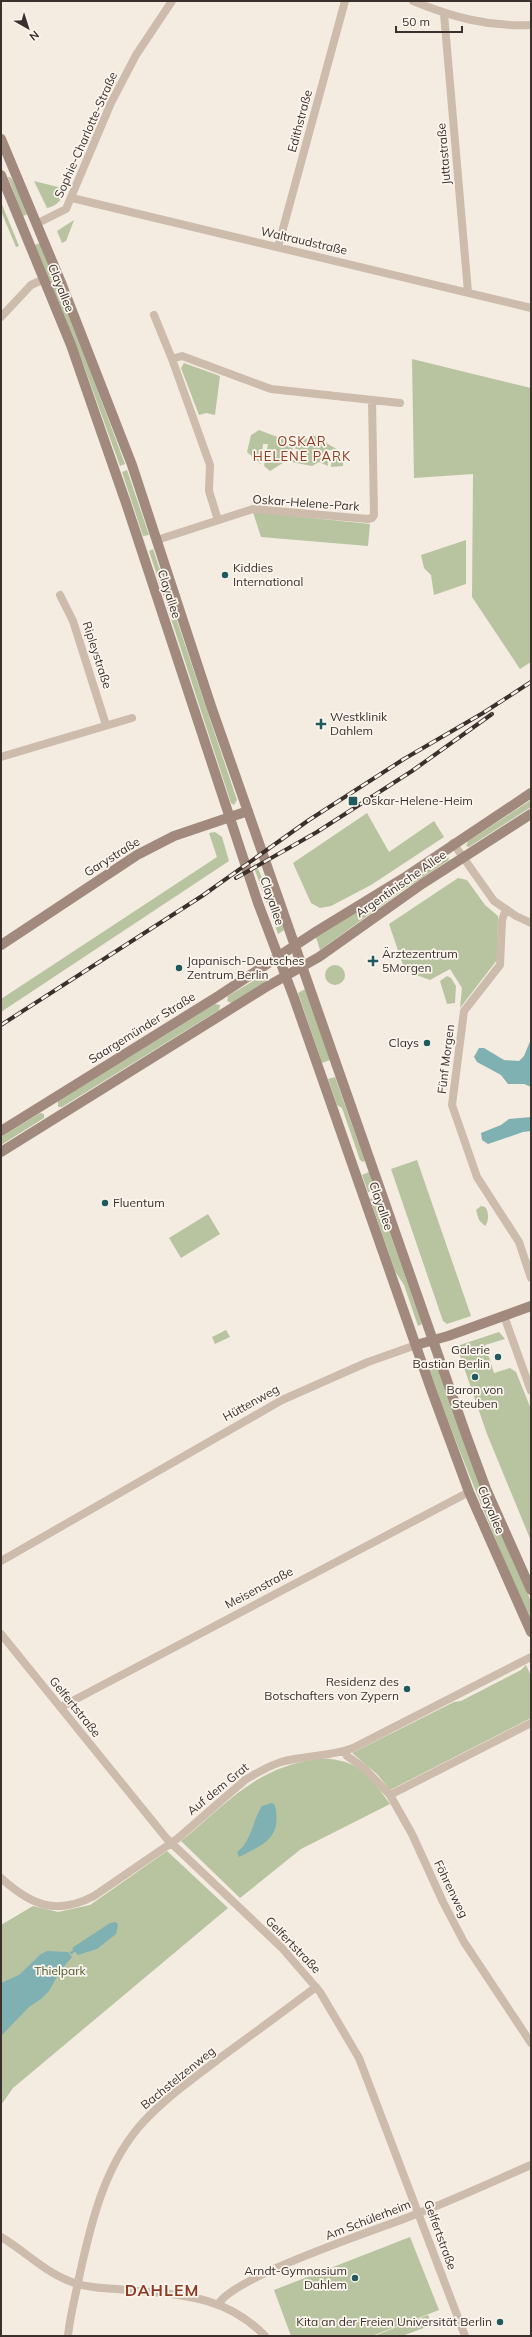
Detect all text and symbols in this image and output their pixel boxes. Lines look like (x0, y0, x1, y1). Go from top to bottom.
north arrow (8, 8, 48, 48)
scale bar (396, 8, 462, 34)
text: 50 m (402, 14, 430, 29)
text: N (27, 28, 42, 44)
street label: Sophie-Charlotte-Straße (51, 69, 120, 200)
street label: Edithstraße (284, 88, 315, 154)
street label: Juttastraße (433, 122, 454, 186)
street label: Waltraudstraße (259, 223, 349, 258)
street label: Clayallee (45, 262, 78, 314)
district label: OSKAR HELENE PARK (253, 433, 351, 464)
street label: Oskar-Helene-Park (252, 491, 361, 514)
place label: Kiddies International (233, 560, 303, 589)
street label: Clayallee (155, 568, 184, 620)
marker: Kiddies International (220, 570, 230, 580)
street label: Ripleystraße (80, 619, 115, 690)
place label: Westklinik Dahlem (330, 709, 388, 738)
marker: Westklinik Dahlem (315, 718, 327, 730)
place label: Oskar-Helene-Heim (362, 793, 473, 808)
marker: Oskar-Helene-Heim (347, 795, 359, 807)
street label: Garystraße (81, 834, 142, 880)
street label: Argentinische Allee (353, 847, 449, 920)
street label: Clayallee (257, 875, 288, 927)
place label: Ärztezentrum 5Morgen (382, 946, 458, 975)
place label: Japanisch-Deutsches Zentrum Berlin (187, 953, 305, 982)
marker: Ärztezentrum 5Morgen (367, 955, 379, 967)
marker: Japanisch-Deutsches Zentrum Berlin (174, 963, 184, 973)
street label: Saargemünder Straße (86, 989, 198, 1067)
street label: Fünf Morgen (434, 1023, 457, 1095)
place label: Clays (389, 1035, 419, 1050)
marker: Clays (422, 1038, 432, 1048)
street label: Clayallee (366, 1180, 397, 1232)
place label: Fluentum (113, 1195, 165, 1210)
marker: Fluentum (100, 1198, 110, 1208)
place label: Galerie Bastian Berlin (413, 1342, 490, 1371)
marker: Galerie Bastian Berlin (493, 1352, 503, 1362)
marker: Baron von Steuben (470, 1372, 480, 1382)
street label: Hüttenweg (220, 1381, 281, 1424)
place label: Baron von Steuben (447, 1382, 503, 1411)
street label: Clayallee (475, 1484, 508, 1536)
street label: Meisenstraße (222, 1563, 295, 1612)
street label: Gelfertstraße (47, 1674, 104, 1740)
place label: Residenz des Botschafters von Zypern (264, 1674, 399, 1703)
marker: Residenz des Botschafters von Zypern (402, 1684, 412, 1694)
street label: Auf dem Grat (184, 1759, 251, 1818)
street label: Föhrenweg (431, 1857, 472, 1920)
street label: Gelfertstraße (263, 1913, 324, 1976)
park label: Thielpark (34, 1963, 87, 1978)
street label: Bachstelzenweg (137, 2043, 218, 2112)
street label: Am Schülerheim (323, 2196, 413, 2243)
street label: Gelfertstraße (421, 2198, 460, 2272)
place label: Arndt-Gymnasium Dahlem (244, 2263, 347, 2292)
marker: Arndt-Gymnasium Dahlem (350, 2273, 360, 2283)
district label: DAHLEM (125, 2280, 199, 2300)
place label: Kita an der Freien Universität Berlin (296, 2314, 492, 2329)
marker: Kita an der Freien Universität Berlin (495, 2317, 505, 2327)

